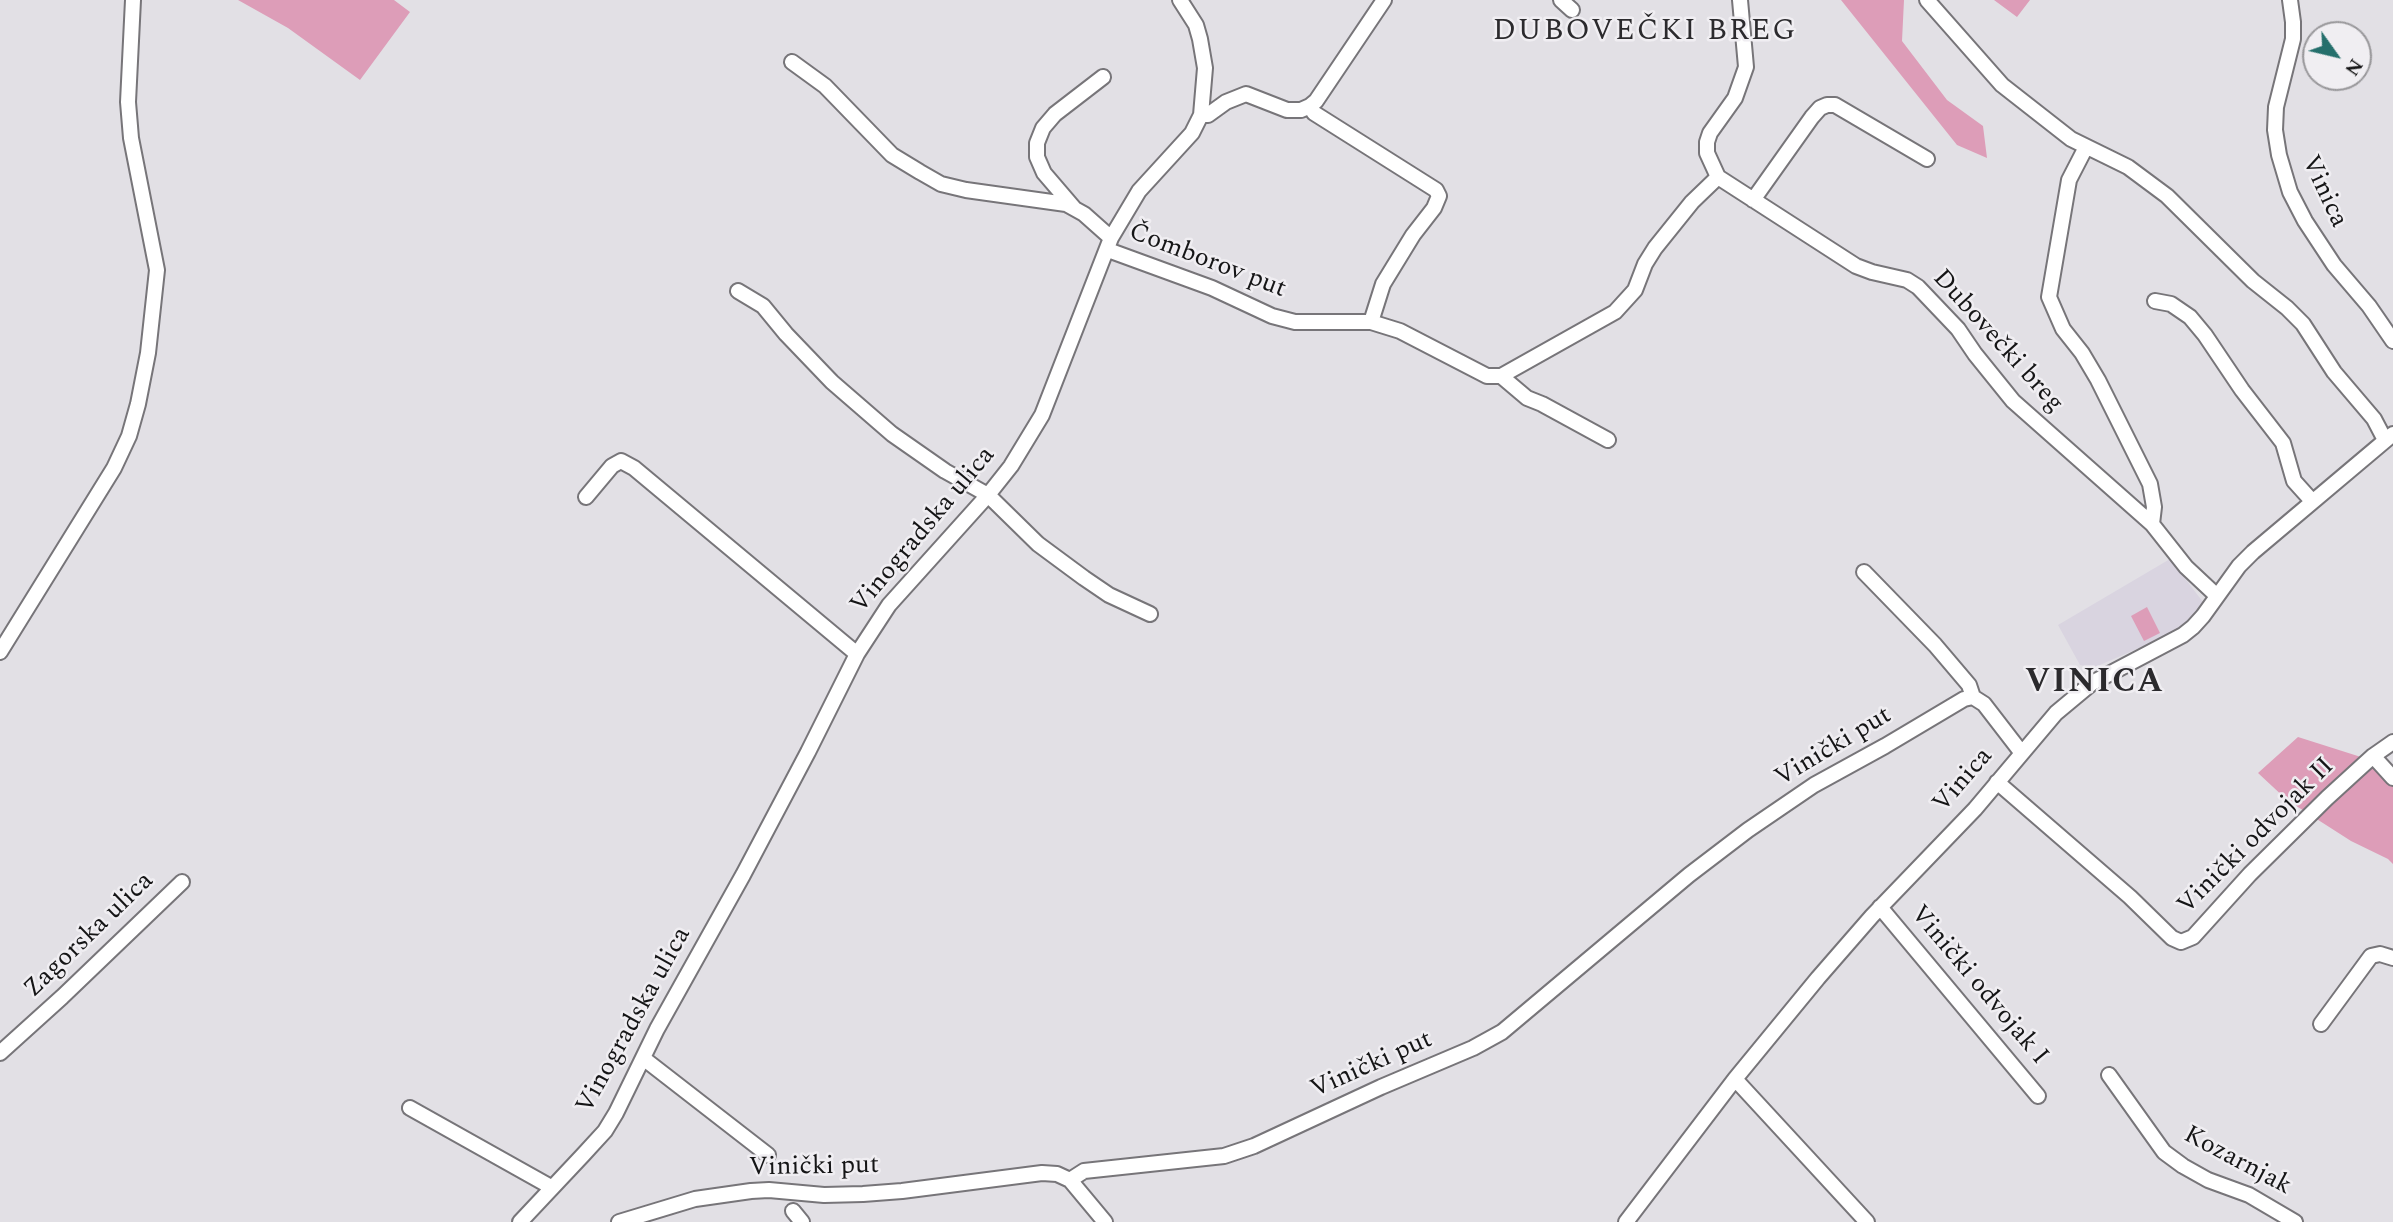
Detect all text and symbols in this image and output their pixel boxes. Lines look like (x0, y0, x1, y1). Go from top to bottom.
district label: DUBOVEČKI BREG (1494, 15, 1796, 51)
north arrow (2302, 21, 2372, 91)
text: N (2337, 52, 2370, 81)
street label: Vinica (2293, 151, 2353, 233)
street label: Čomborov put (1124, 218, 1290, 306)
street label: Dubovečki breg (1925, 264, 2069, 420)
street label: Vinogradska ulica (845, 441, 1003, 621)
district label: VINICA (2026, 665, 2164, 705)
street label: Vinički put (1770, 701, 1898, 795)
street label: Vinica (1927, 742, 2001, 820)
street label: Vinički odvojak II (2172, 752, 2342, 922)
street label: Zagorska ulica (19, 867, 161, 1005)
street label: Vinički odvojak I (1902, 900, 2054, 1072)
street label: Vinogradska ulica (571, 922, 699, 1120)
street label: Vinički put (1306, 1025, 1438, 1107)
street label: Kozarnjak (2178, 1121, 2296, 1203)
street label: Vinički put (749, 1151, 879, 1185)

